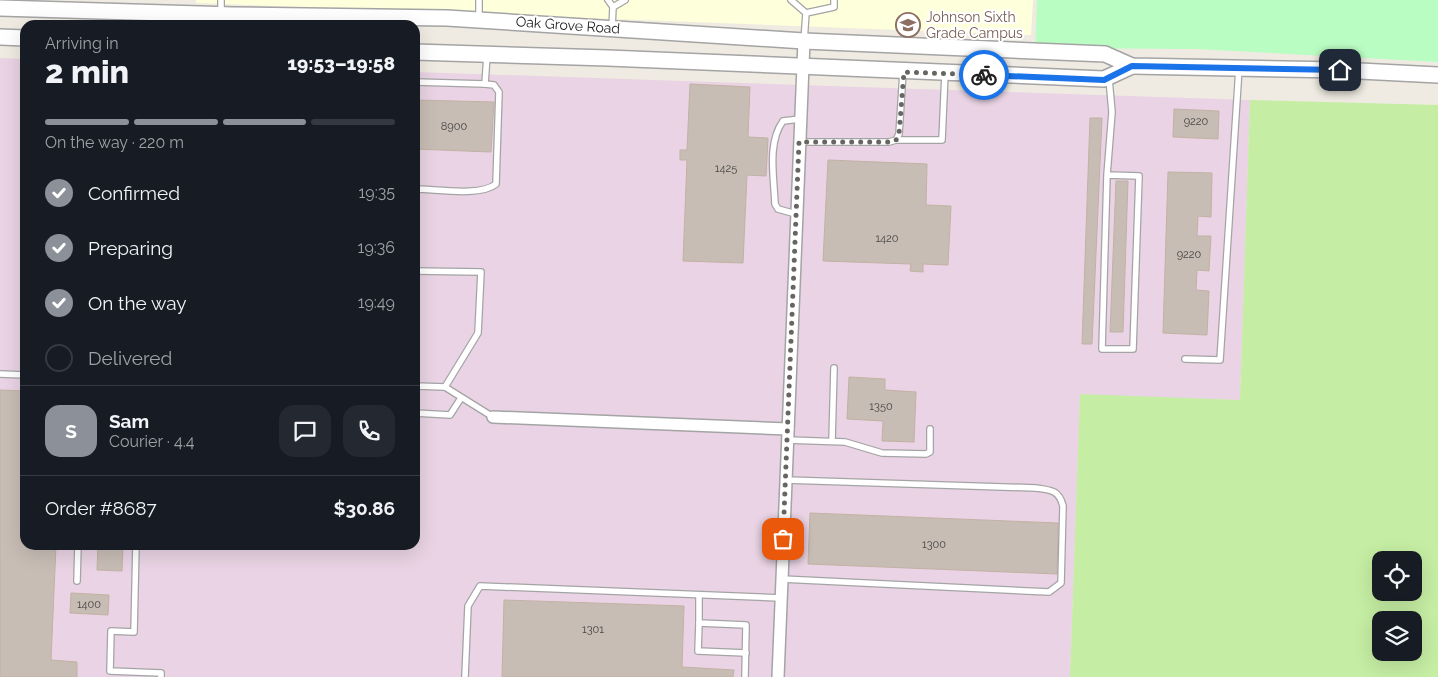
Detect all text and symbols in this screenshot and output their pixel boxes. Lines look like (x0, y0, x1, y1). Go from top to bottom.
place label: Johnson Sixth Grade Campus (926, 9, 1023, 41)
school or university icon: Johnson Sixth Grade Campus (895, 12, 921, 38)
street label: Oak Grove Road (515, 13, 621, 37)
text: Arriving in (45, 34, 119, 53)
pin (1319, 49, 1361, 91)
courier (959, 50, 1009, 100)
text: 19:53–19:58 (287, 52, 395, 74)
text: 2 min (45, 53, 129, 90)
icon: home (1326, 56, 1354, 84)
icon: bike (970, 61, 998, 89)
house number: 9220 (1184, 115, 1209, 128)
house number: 8900 (441, 120, 467, 133)
text: On the way · 220 m (45, 133, 184, 152)
house number: 1425 (715, 162, 737, 175)
icon: check (45, 179, 73, 207)
text: Confirmed (88, 182, 180, 204)
text: 19:35 (359, 183, 395, 202)
house number: 1420 (875, 232, 899, 245)
icon: check (45, 234, 73, 262)
text: Preparing (88, 237, 173, 259)
text: 19:36 (358, 238, 395, 257)
house number: 9220 (1177, 248, 1202, 261)
icon: check (45, 289, 73, 317)
text: On the way (88, 292, 187, 314)
text: 19:49 (358, 293, 395, 312)
text: Delivered (88, 347, 172, 369)
house number: 1350 (869, 400, 893, 413)
button: chat (279, 405, 331, 457)
button: phone (343, 405, 395, 457)
text: Sam (109, 410, 149, 432)
text: S (65, 420, 77, 442)
text: Courier · 4.4 (109, 432, 194, 451)
text: Order #8687 (45, 497, 157, 519)
text: $30.86 (334, 497, 395, 519)
pin (762, 518, 804, 560)
icon: bag (769, 525, 797, 553)
house number: 1300 (922, 538, 946, 551)
map controls (1372, 551, 1422, 661)
button: locate (1372, 551, 1422, 601)
house number: 1400 (77, 598, 101, 611)
button: layers (1372, 611, 1422, 661)
house number: 1301 (582, 623, 604, 636)

